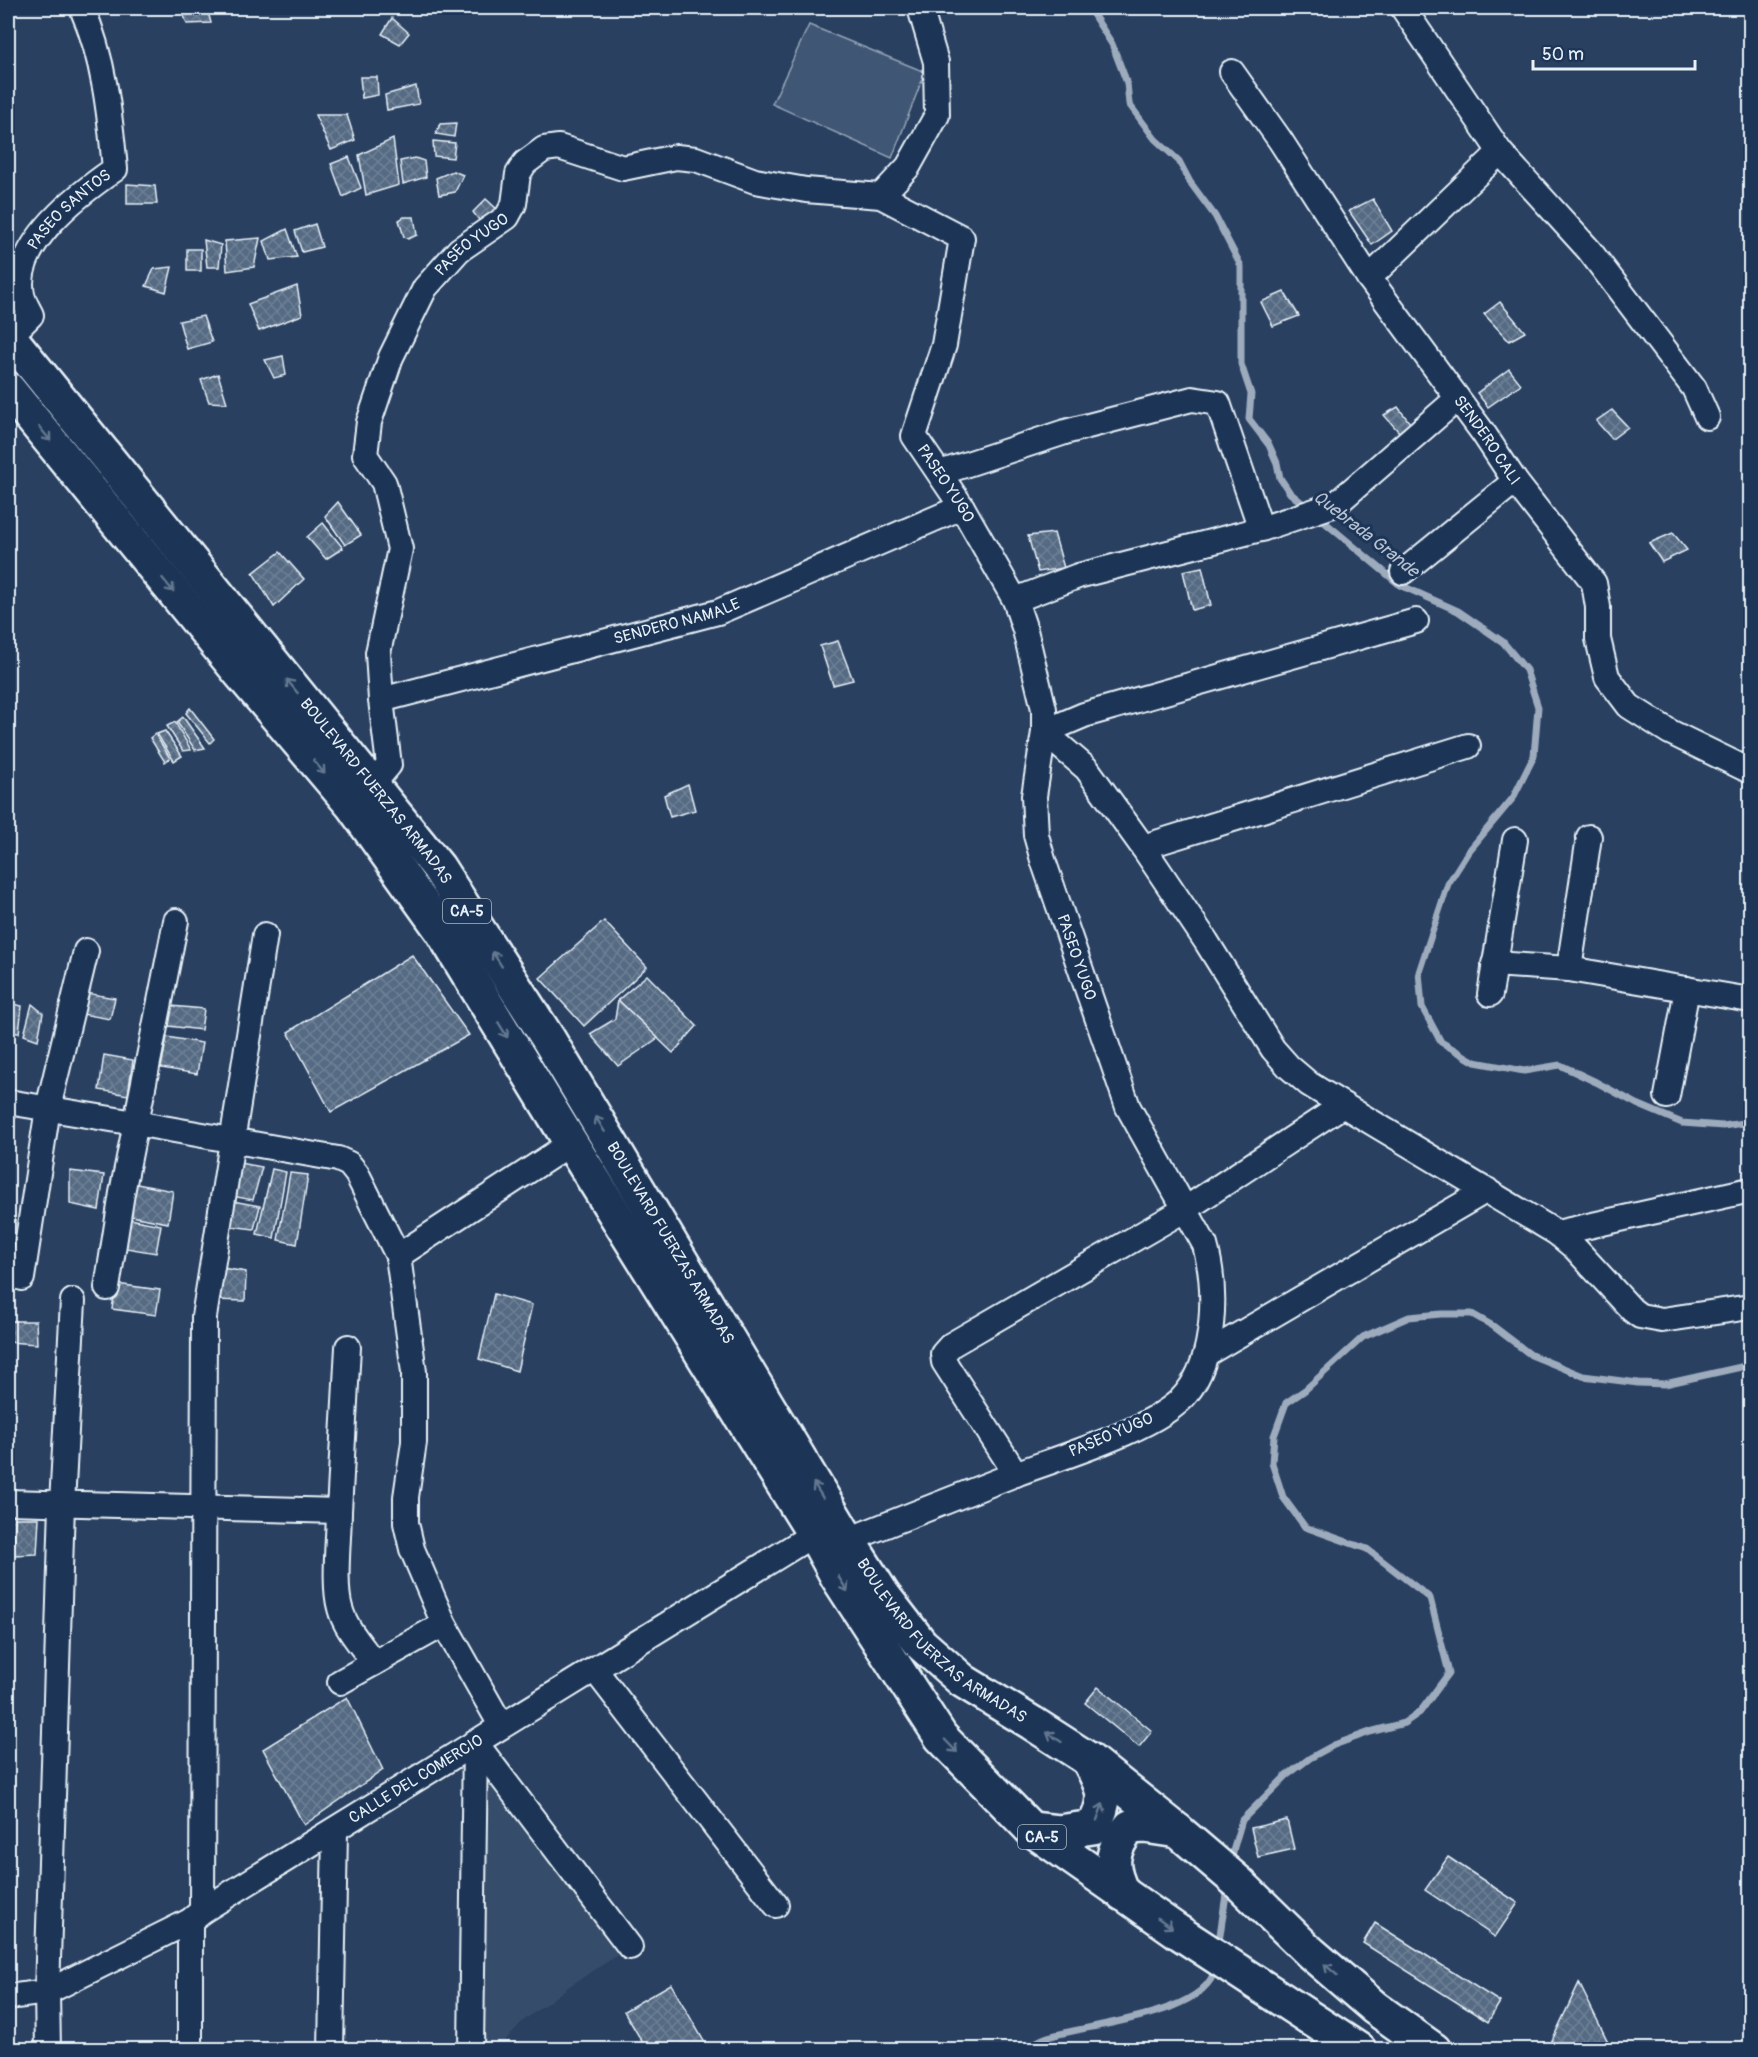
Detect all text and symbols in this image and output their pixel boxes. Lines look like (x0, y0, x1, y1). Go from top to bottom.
scale bar (1533, 33, 1695, 71)
text: 50 m (1542, 43, 1584, 66)
street label: PASEO SANTOS (23, 165, 115, 253)
street label: PASEO YUGO (431, 209, 513, 280)
street label: SENDERO CALI (1449, 392, 1524, 489)
one-way arrow (38, 426, 51, 442)
street label: PASEO YUGO (913, 441, 979, 526)
water label: Quebrada Grande (1309, 486, 1425, 584)
one-way arrow (161, 577, 175, 592)
street label: SENDERO NAMALE (611, 594, 743, 649)
one-way arrow (285, 678, 298, 694)
street label: BOULEVARD FUERZAS ARMADAS (296, 694, 456, 888)
one-way arrow (313, 759, 326, 775)
road number: CA-5 (443, 899, 491, 923)
street label: PASEO YUGO (1052, 912, 1100, 1003)
one-way arrow (491, 950, 504, 967)
one-way arrow (497, 1021, 509, 1038)
one-way arrow (594, 1116, 606, 1133)
street label: BOULEVARD FUERZAS ARMADAS (602, 1138, 738, 1348)
street label: PASEO YUGO (1066, 1408, 1156, 1462)
one-way arrow (812, 1482, 824, 1499)
street label: BOULEVARD FUERZAS ARMADAS (852, 1555, 1030, 1727)
one-way arrow (837, 1575, 849, 1592)
street label: CALLE DEL COMERCIO (345, 1730, 487, 1828)
one-way arrow (1045, 1730, 1062, 1743)
one-way arrow (943, 1739, 958, 1754)
one-way arrow (1095, 1803, 1106, 1821)
road number: CA-5 (1018, 1825, 1066, 1849)
one-way arrow (1156, 1917, 1173, 1929)
one-way arrow (1324, 1963, 1339, 1977)

